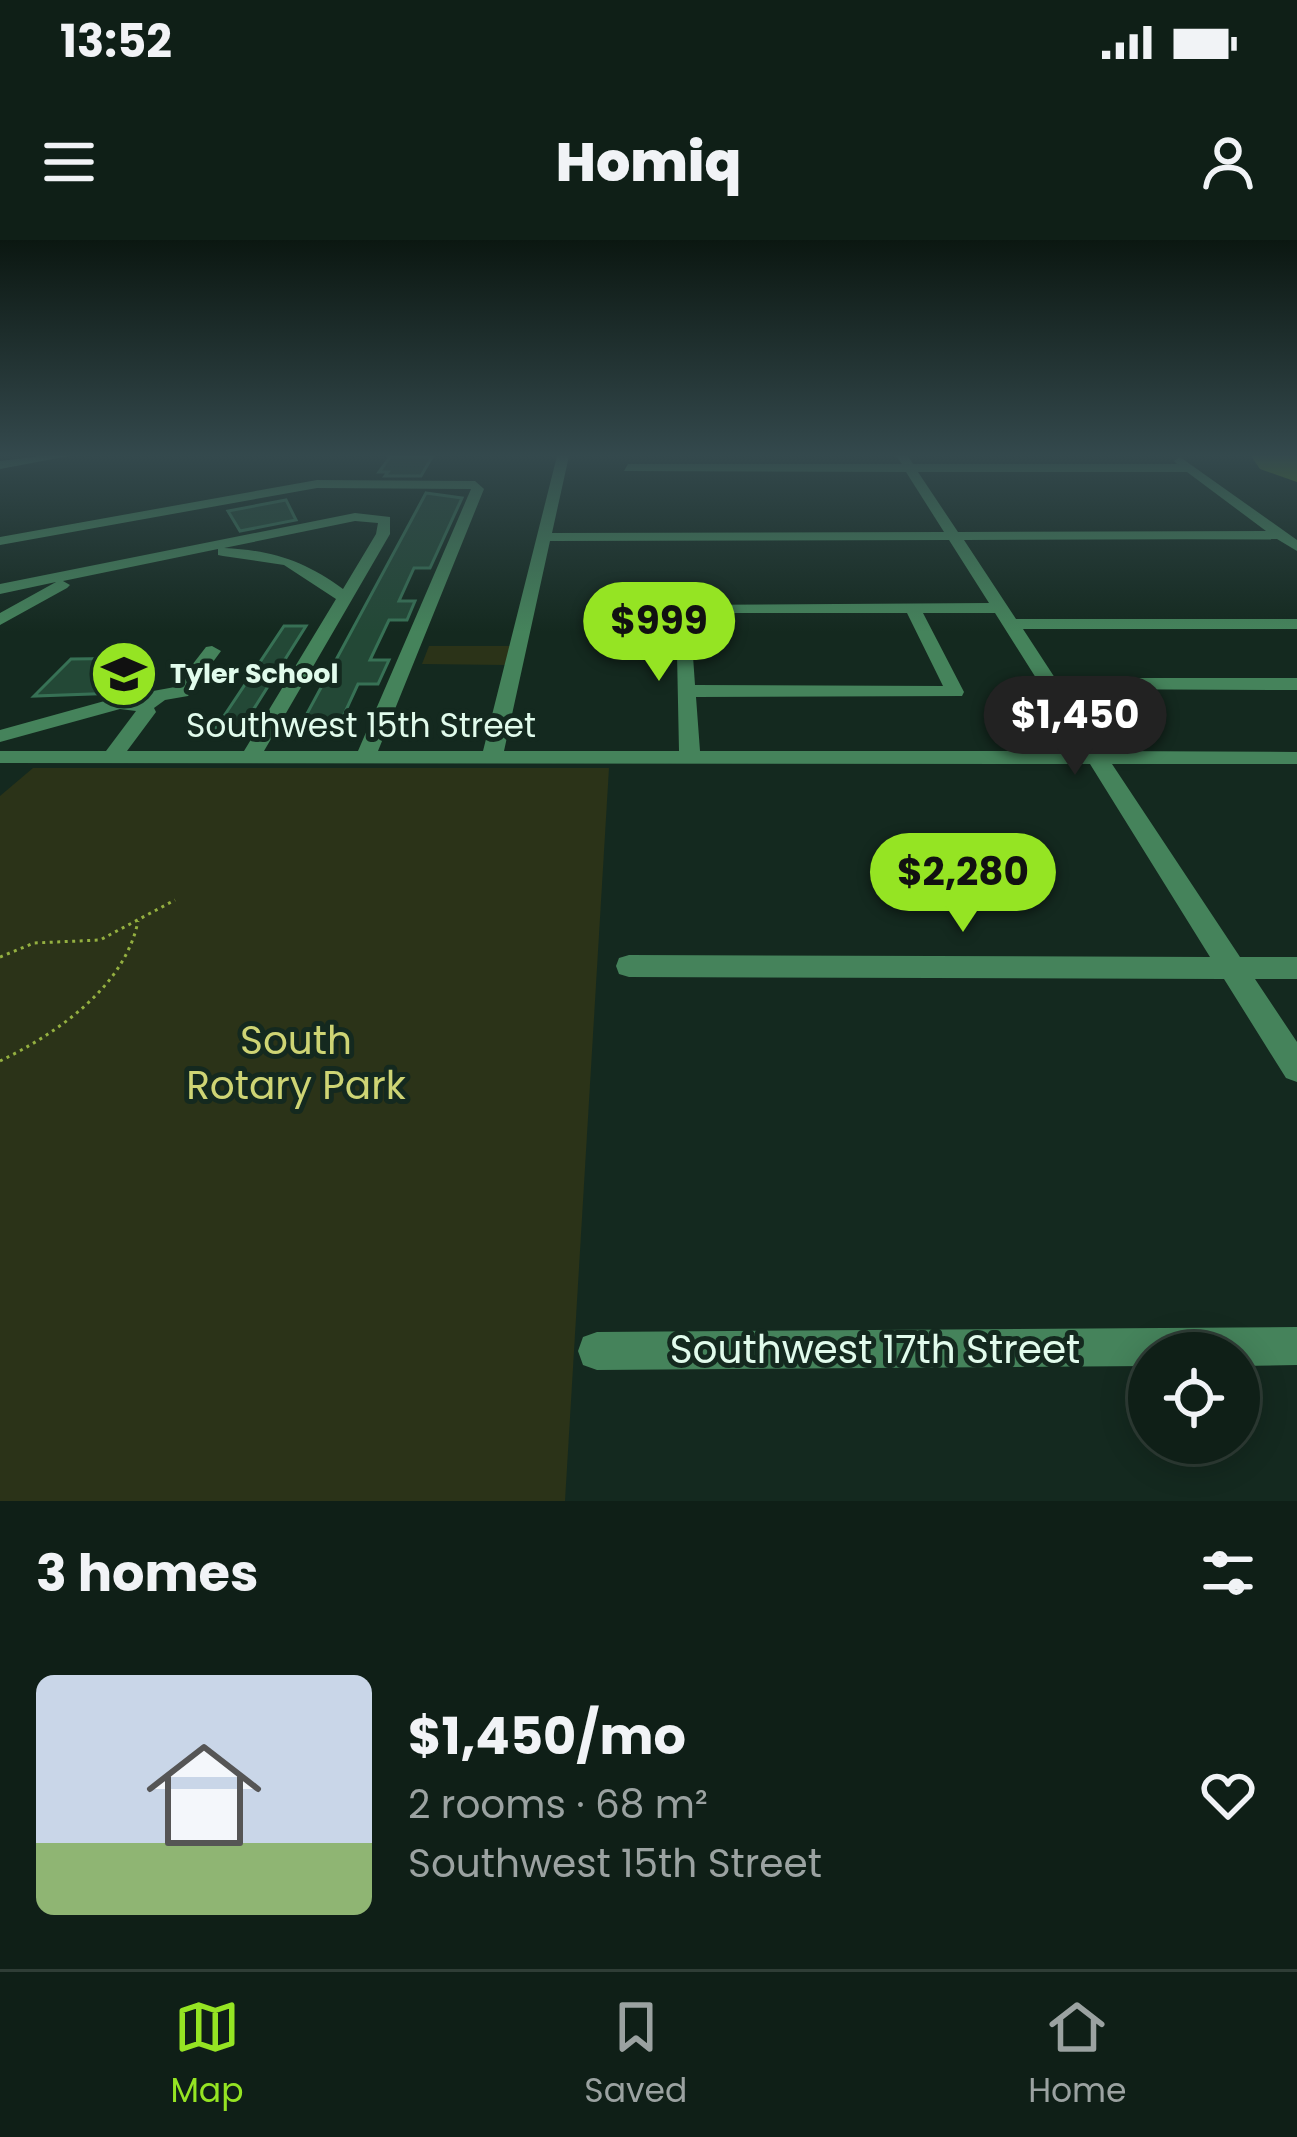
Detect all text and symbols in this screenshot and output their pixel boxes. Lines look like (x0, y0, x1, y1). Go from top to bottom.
text: 13:52 (60, 10, 172, 73)
text: Homiq (556, 124, 741, 200)
icon: menu (36, 129, 102, 195)
icon: person (1195, 129, 1261, 195)
pin: $999 (588, 582, 730, 684)
text: $999 (610, 593, 708, 648)
school or university icon: Tyler School (89, 639, 159, 709)
place label: Tyler School (170, 655, 338, 692)
pin: $1,450 (977, 676, 1173, 778)
text: $1,450 (1011, 687, 1139, 742)
street label: Southwest 15th Street (186, 702, 536, 749)
pin: $2,280 (865, 833, 1061, 935)
text: $2,280 (897, 844, 1029, 899)
park label: South Rotary Park (186, 1013, 406, 1113)
street label: Southwest 17th Street (670, 1322, 1080, 1377)
map controls (1128, 1332, 1260, 1464)
button: locate (1128, 1332, 1260, 1464)
text: 3 homes (36, 1537, 258, 1609)
icon: filters (1195, 1540, 1261, 1606)
text: $1,450/mo (408, 1700, 686, 1772)
icon: home (132, 1723, 276, 1867)
icon: heart (1195, 1762, 1261, 1828)
text: 2 rooms · 68 m² (408, 1777, 708, 1832)
text: Southwest 15th Street (408, 1836, 822, 1891)
tab: Map (170, 1994, 243, 2116)
tab: Saved (584, 1994, 687, 2116)
tab: Home (1028, 1994, 1127, 2116)

